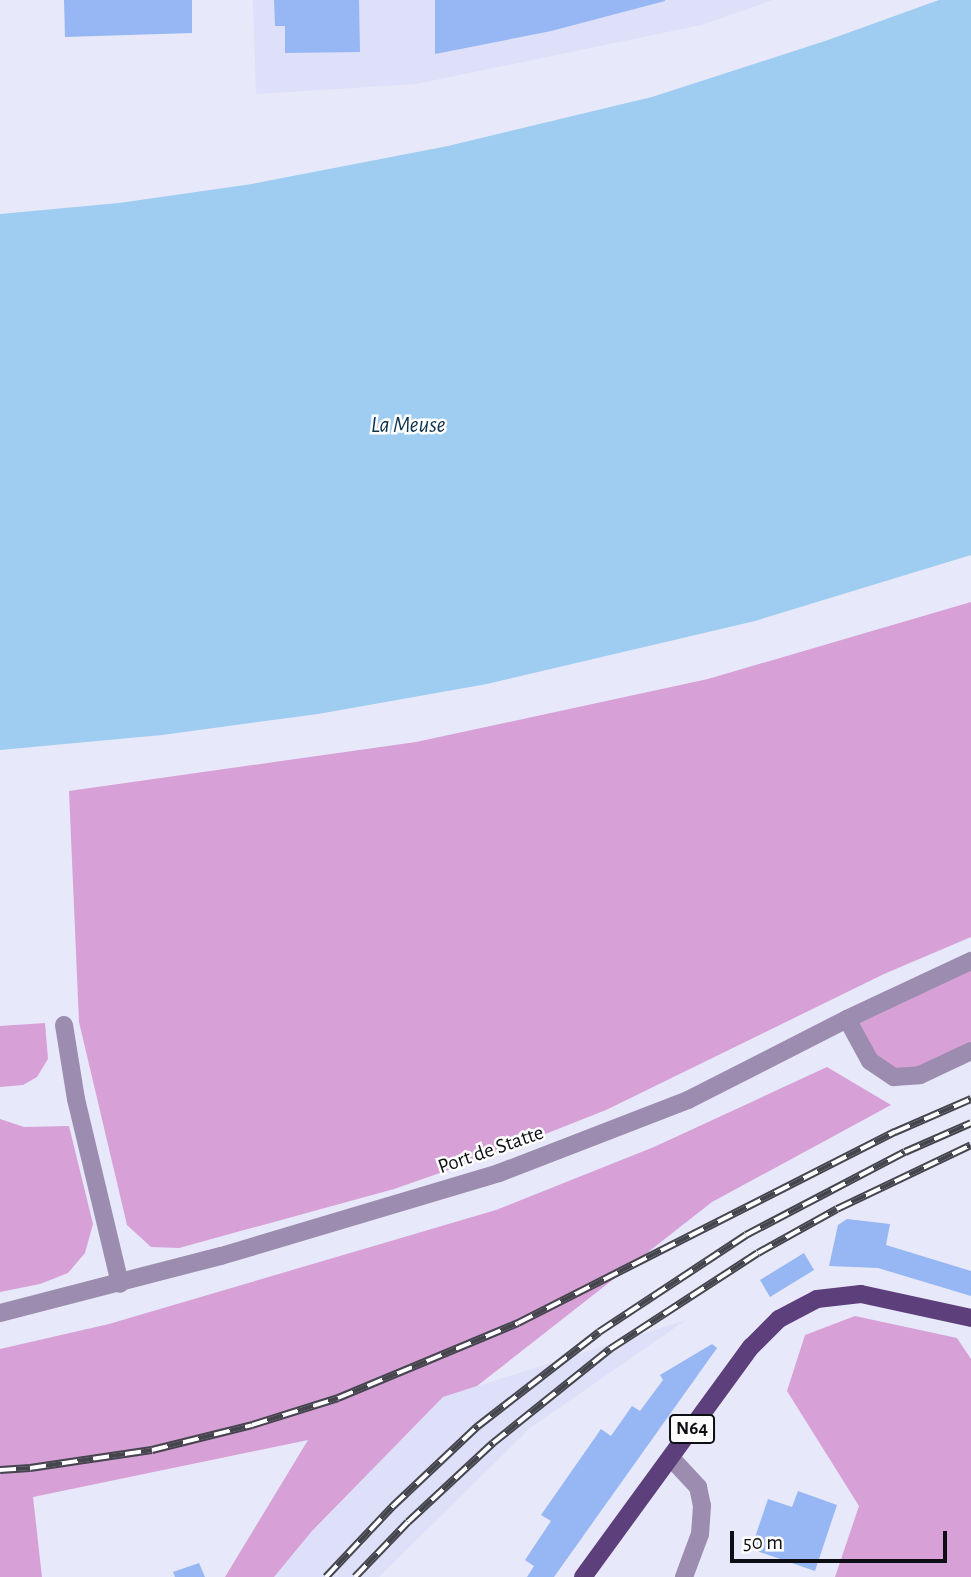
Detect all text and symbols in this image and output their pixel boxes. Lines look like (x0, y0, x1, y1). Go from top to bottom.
water label: La Meuse (371, 412, 445, 440)
street label: Port de Statte (435, 1120, 547, 1180)
road number: N64 (668, 1414, 716, 1444)
scale bar (733, 1518, 950, 1562)
text: 50 m (743, 1532, 783, 1553)

